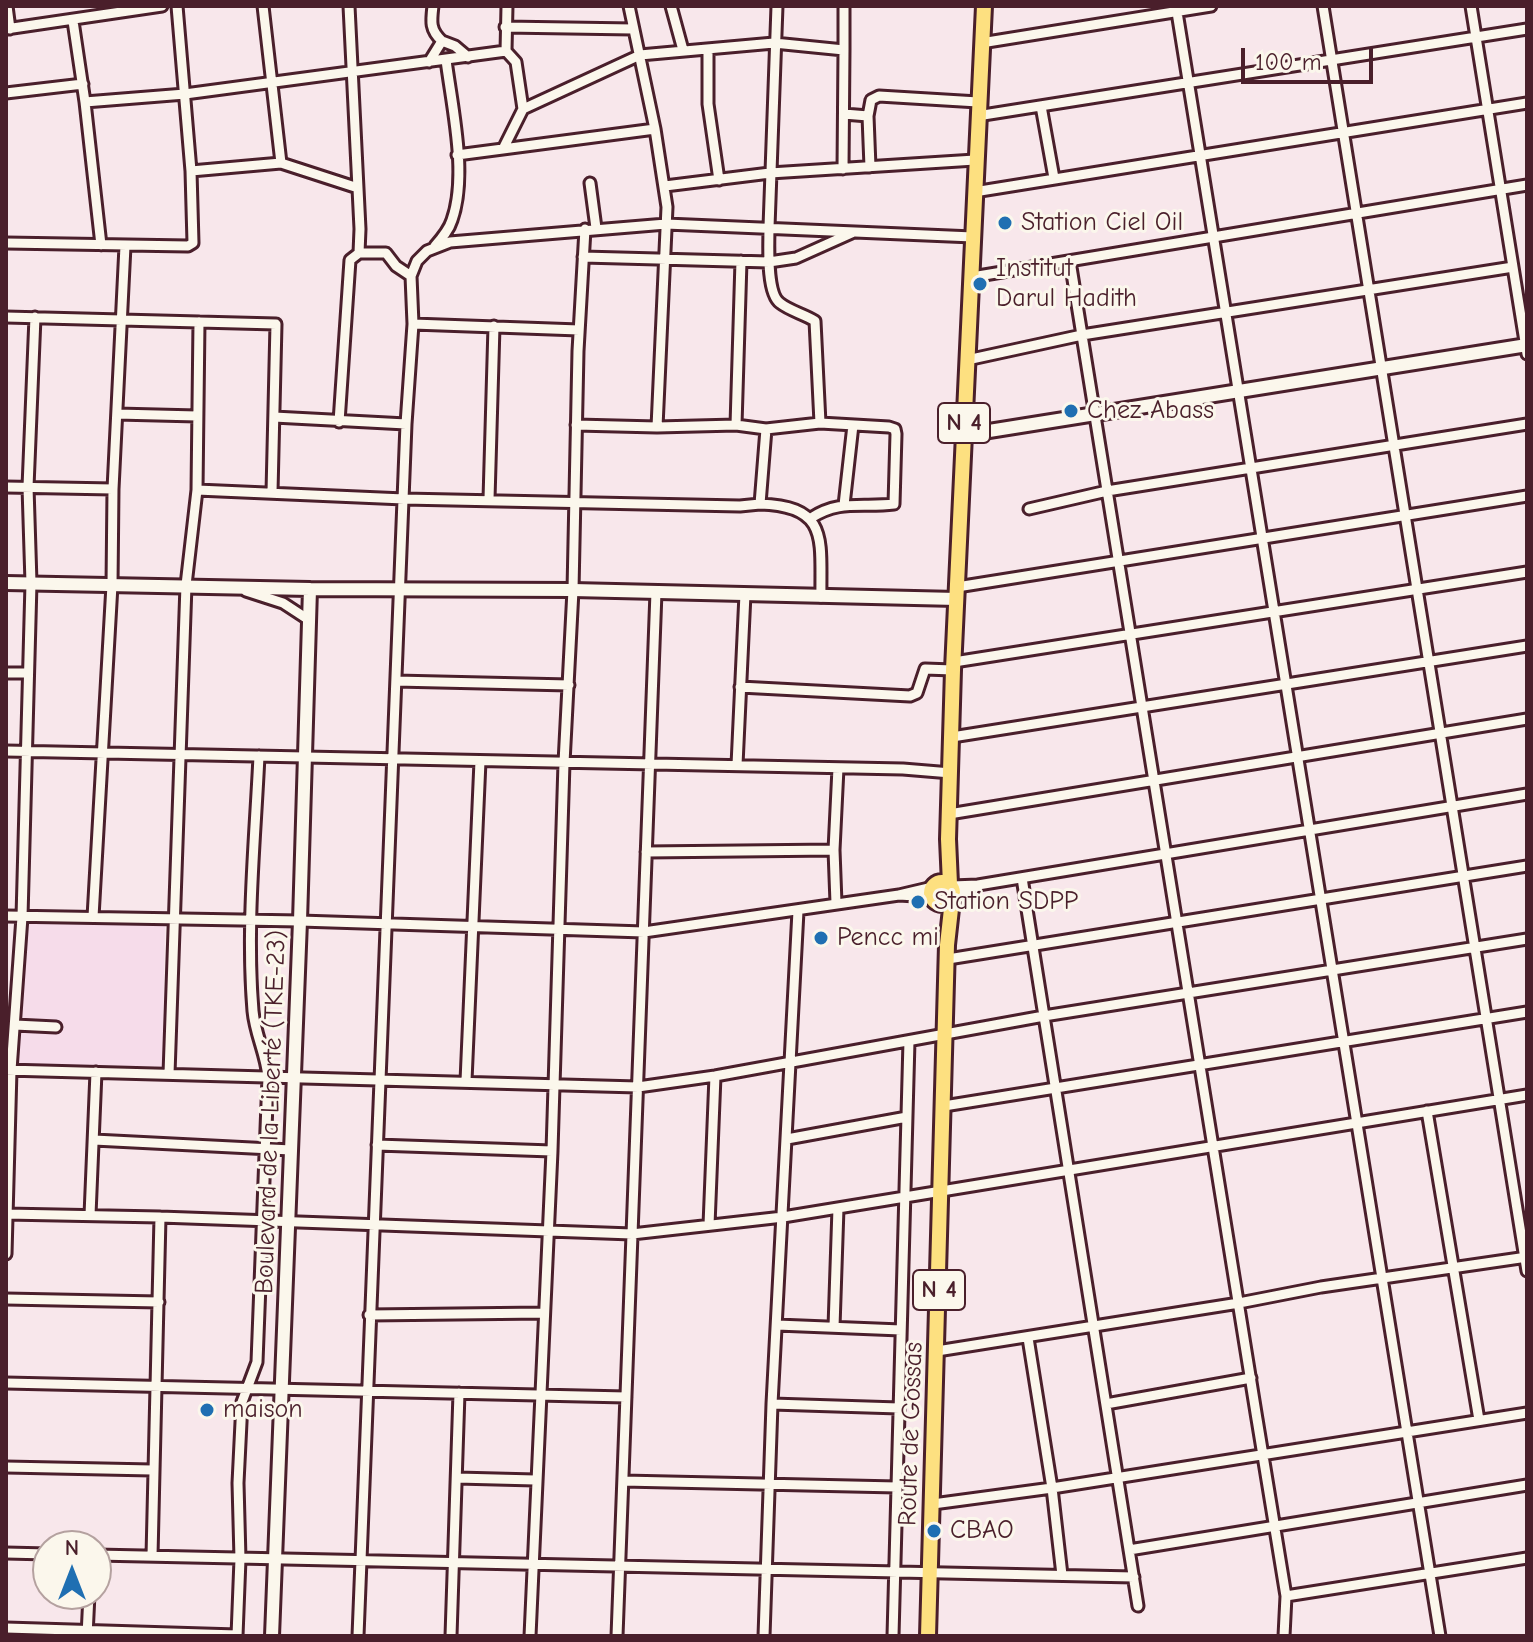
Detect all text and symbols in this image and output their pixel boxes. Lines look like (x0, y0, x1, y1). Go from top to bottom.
scale bar (1245, 32, 1377, 82)
text: 100 m (1255, 48, 1322, 76)
place label: Station Ciel Oil (1021, 207, 1183, 239)
marker: Station Ciel Oil (996, 214, 1014, 232)
place label: Institut Darul Hadith (996, 253, 1137, 314)
marker: Institut Darul Hadith (971, 275, 989, 293)
place label: Chez Abass (1087, 395, 1214, 427)
marker: Chez Abass (1062, 402, 1080, 420)
road number: N 4 (938, 403, 990, 443)
place label: Station SDPP (934, 886, 1078, 918)
marker: Station SDPP (909, 893, 927, 911)
place label: Pencc mi (837, 922, 939, 954)
street label: Boulevard de la Liberté (TKE-23) (249, 929, 293, 1295)
marker: Pencc mi (812, 929, 830, 947)
road number: N 4 (913, 1270, 965, 1310)
street label: Route de Gossas (892, 1341, 930, 1527)
place label: maison (223, 1394, 303, 1426)
marker: maison (198, 1401, 216, 1419)
place label: CBAO (950, 1515, 1014, 1547)
marker: CBAO (925, 1522, 943, 1540)
north arrow (32, 1530, 112, 1610)
text: N (65, 1535, 79, 1561)

